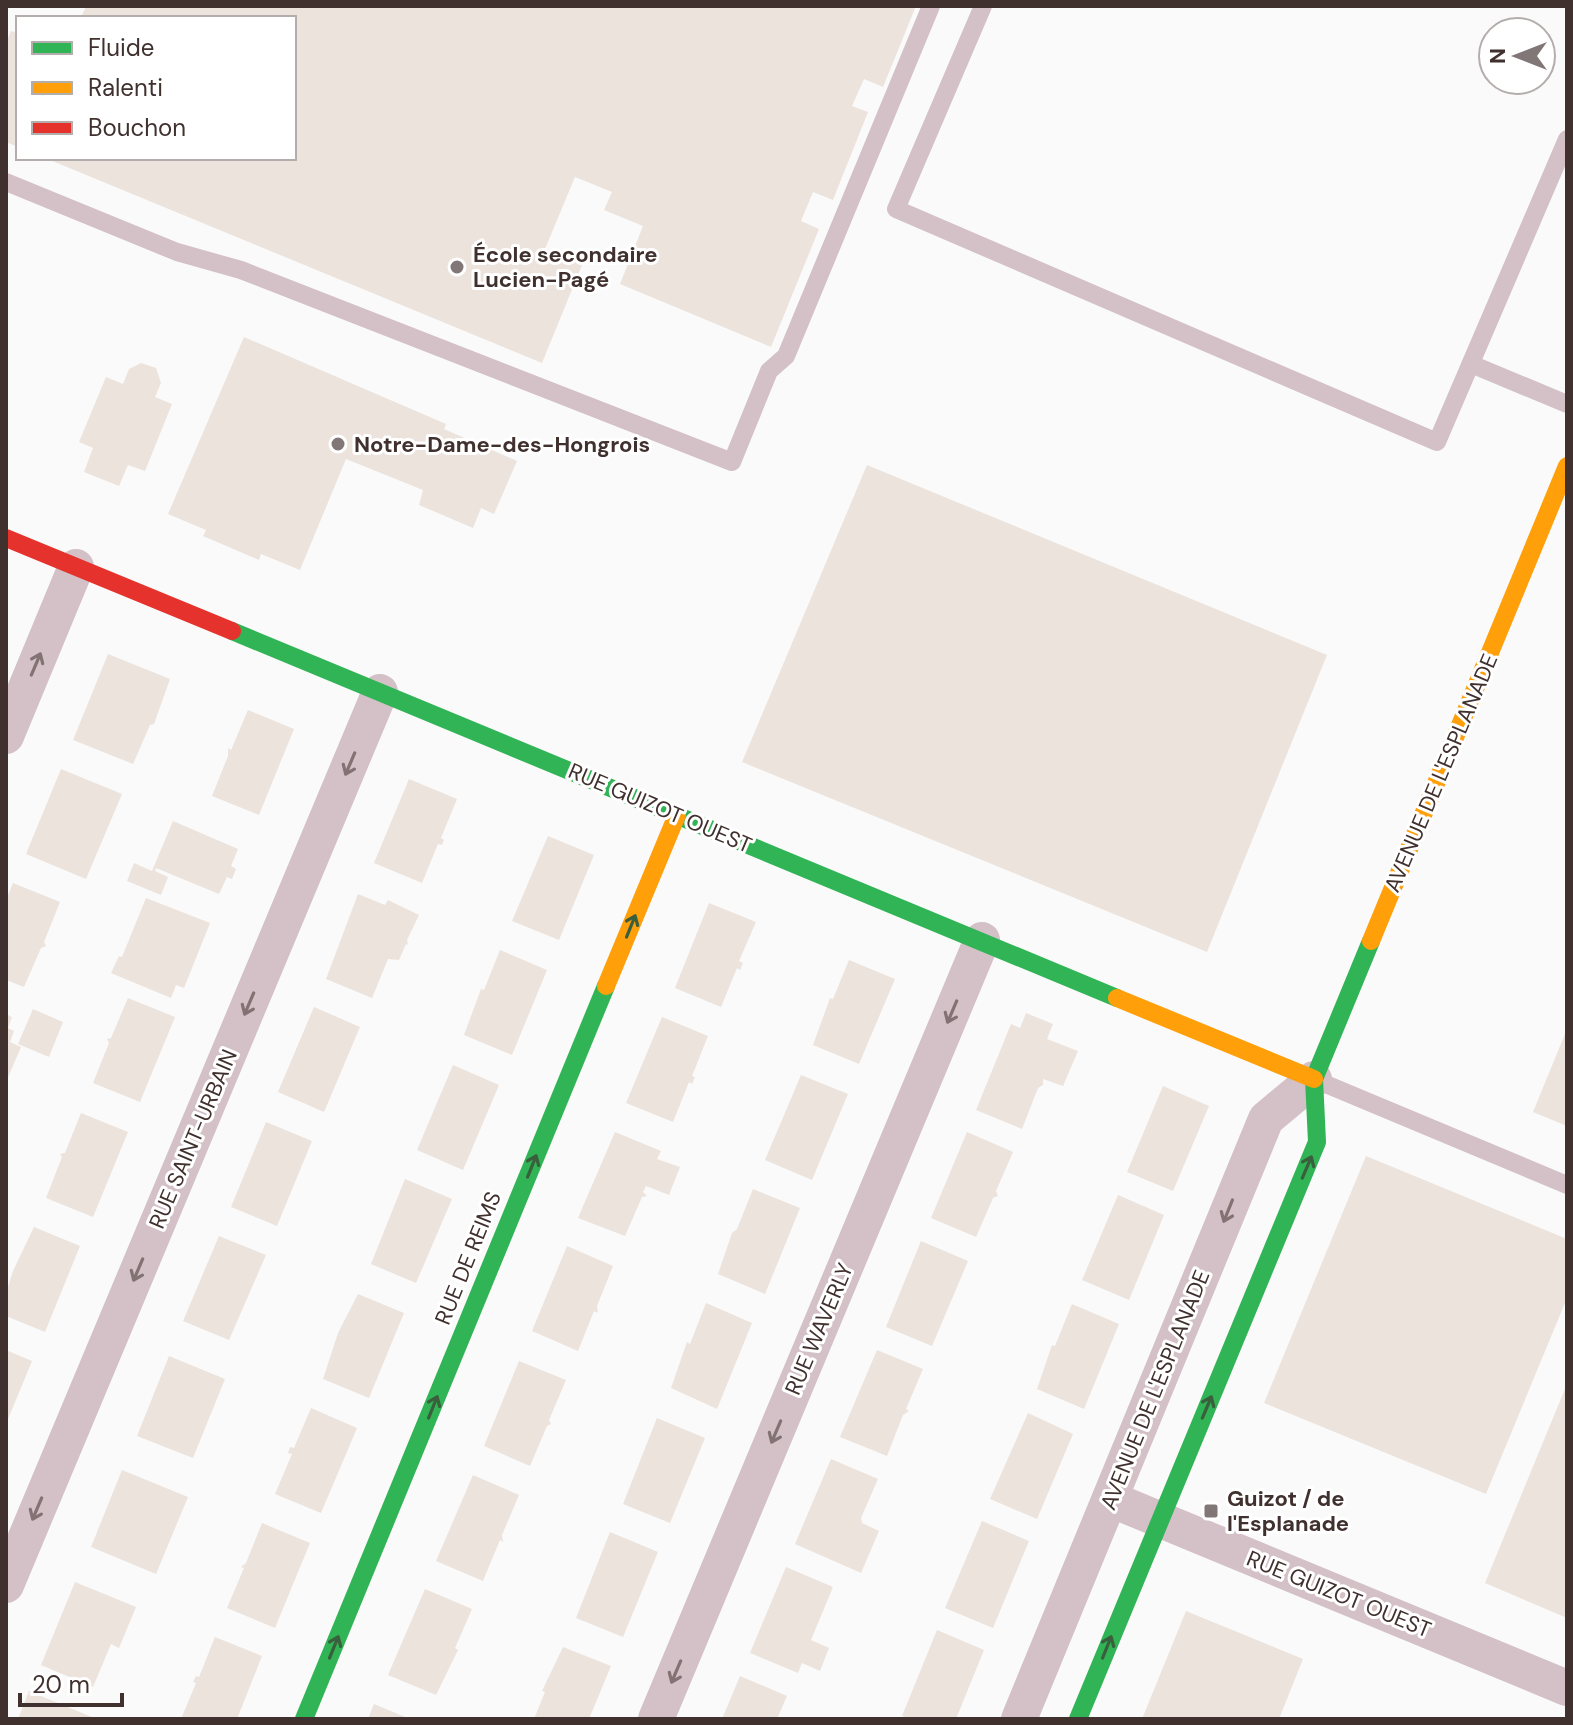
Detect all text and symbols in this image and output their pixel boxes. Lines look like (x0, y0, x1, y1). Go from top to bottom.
legend (16, 16, 296, 160)
north arrow (1477, 16, 1557, 96)
text: Fluide (88, 32, 154, 63)
text: N (1483, 48, 1512, 64)
text: Ralenti (88, 72, 163, 103)
text: Bouchon (88, 112, 186, 143)
place label: École secondaire Lucien-Pagé (473, 240, 658, 294)
marker: École secondaire Lucien-Pagé (448, 258, 466, 276)
place label: Notre-Dame-des-Hongrois (354, 430, 650, 459)
marker: Notre-Dame-des-Hongrois (329, 435, 347, 453)
street label: AVENUE DE L'ESPLANADE (1378, 649, 1504, 897)
one-way arrow (29, 652, 44, 677)
one-way arrow (342, 751, 356, 776)
street label: RUE GUIZOT OUEST (564, 756, 756, 860)
one-way arrow (625, 914, 640, 939)
one-way arrow (241, 991, 256, 1016)
one-way arrow (943, 999, 958, 1024)
street label: RUE SAINT-URBAIN (142, 1045, 244, 1233)
one-way arrow (526, 1154, 540, 1179)
one-way arrow (1300, 1155, 1315, 1180)
street label: RUE DE REIMS (428, 1187, 508, 1329)
one-way arrow (1220, 1198, 1235, 1223)
one-way arrow (130, 1257, 144, 1282)
street label: RUE WAVERLY (778, 1259, 860, 1399)
street label: AVENUE DE L'ESPLANADE (1094, 1266, 1216, 1514)
one-way arrow (427, 1395, 441, 1420)
one-way arrow (1201, 1395, 1215, 1420)
one-way arrow (767, 1419, 782, 1444)
place label: Guizot / de l'Esplanade (1227, 1484, 1349, 1538)
one-way arrow (29, 1496, 44, 1521)
marker: Guizot / de l'Esplanade (1202, 1502, 1220, 1520)
street label: RUE GUIZOT OUEST (1242, 1544, 1436, 1644)
one-way arrow (327, 1635, 342, 1660)
one-way arrow (1101, 1635, 1116, 1660)
scale bar (20, 1657, 122, 1707)
one-way arrow (667, 1659, 682, 1684)
text: 20 m (32, 1669, 90, 1700)

